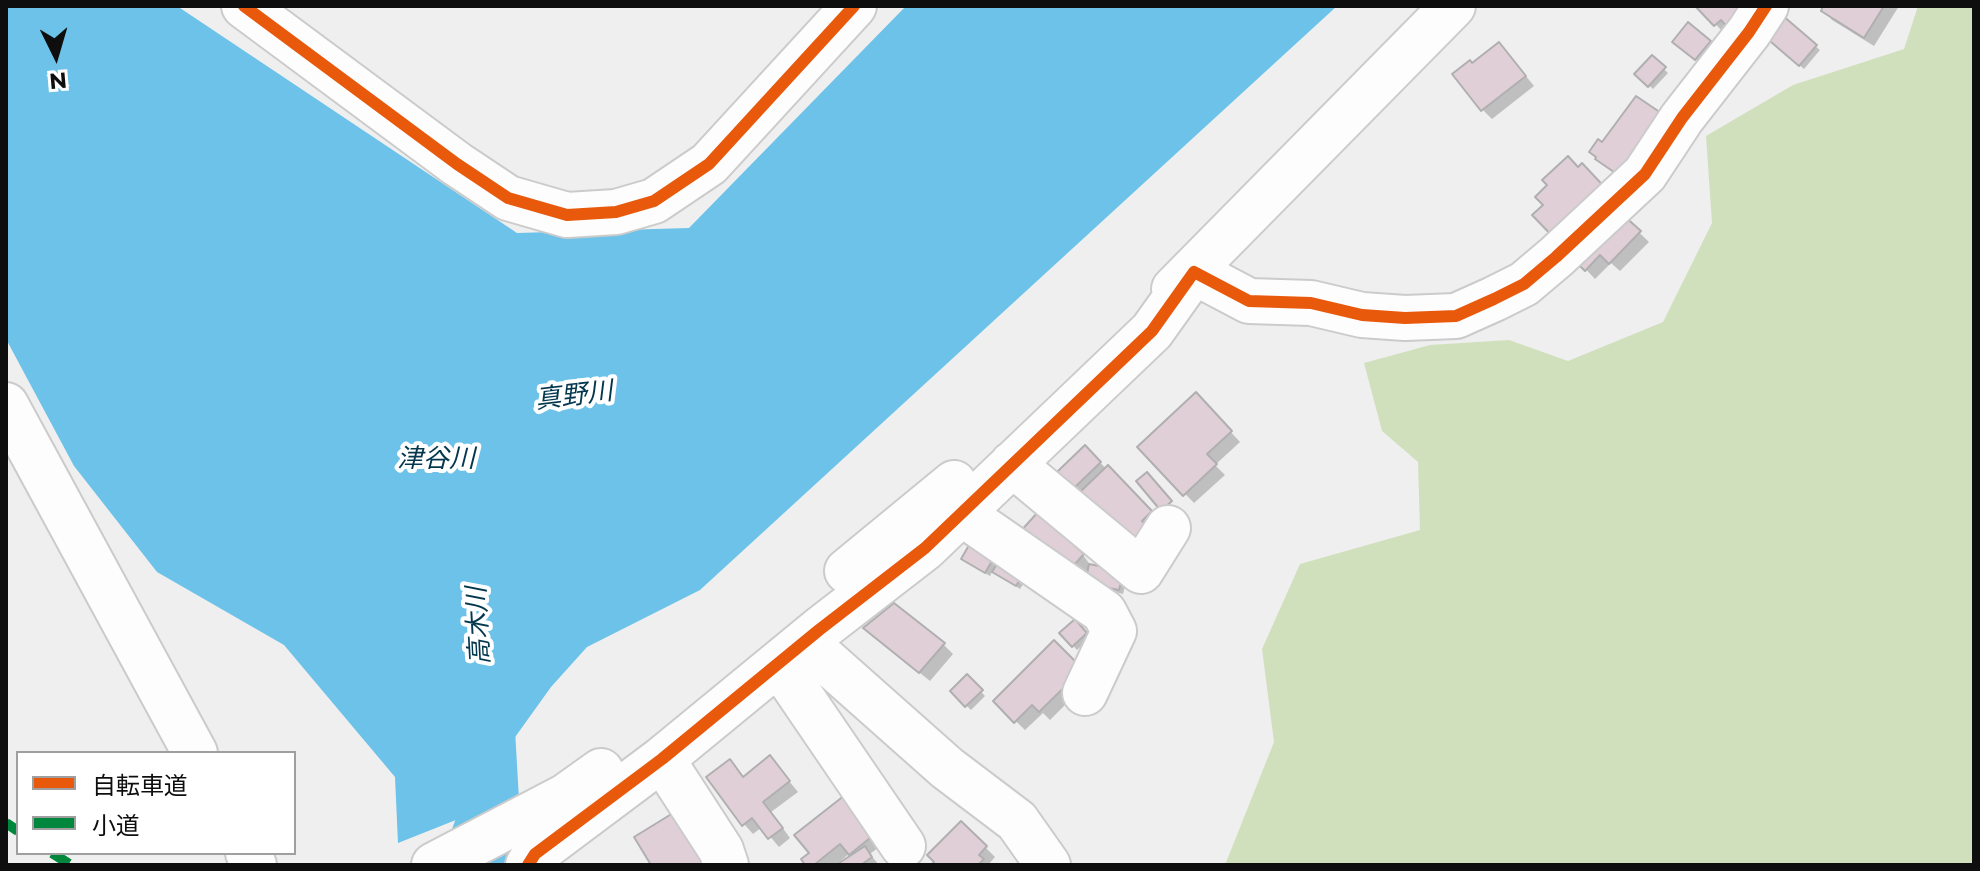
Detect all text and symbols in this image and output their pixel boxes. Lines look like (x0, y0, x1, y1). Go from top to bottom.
north arrow (16, 16, 96, 96)
text: N (48, 66, 68, 95)
water label: 真野川 (533, 376, 615, 416)
water label: 津谷川 (397, 443, 475, 475)
water label: 高木川 (461, 586, 497, 666)
legend (16, 751, 296, 855)
text: 自転車道 (92, 771, 188, 800)
text: 小道 (92, 811, 140, 840)

